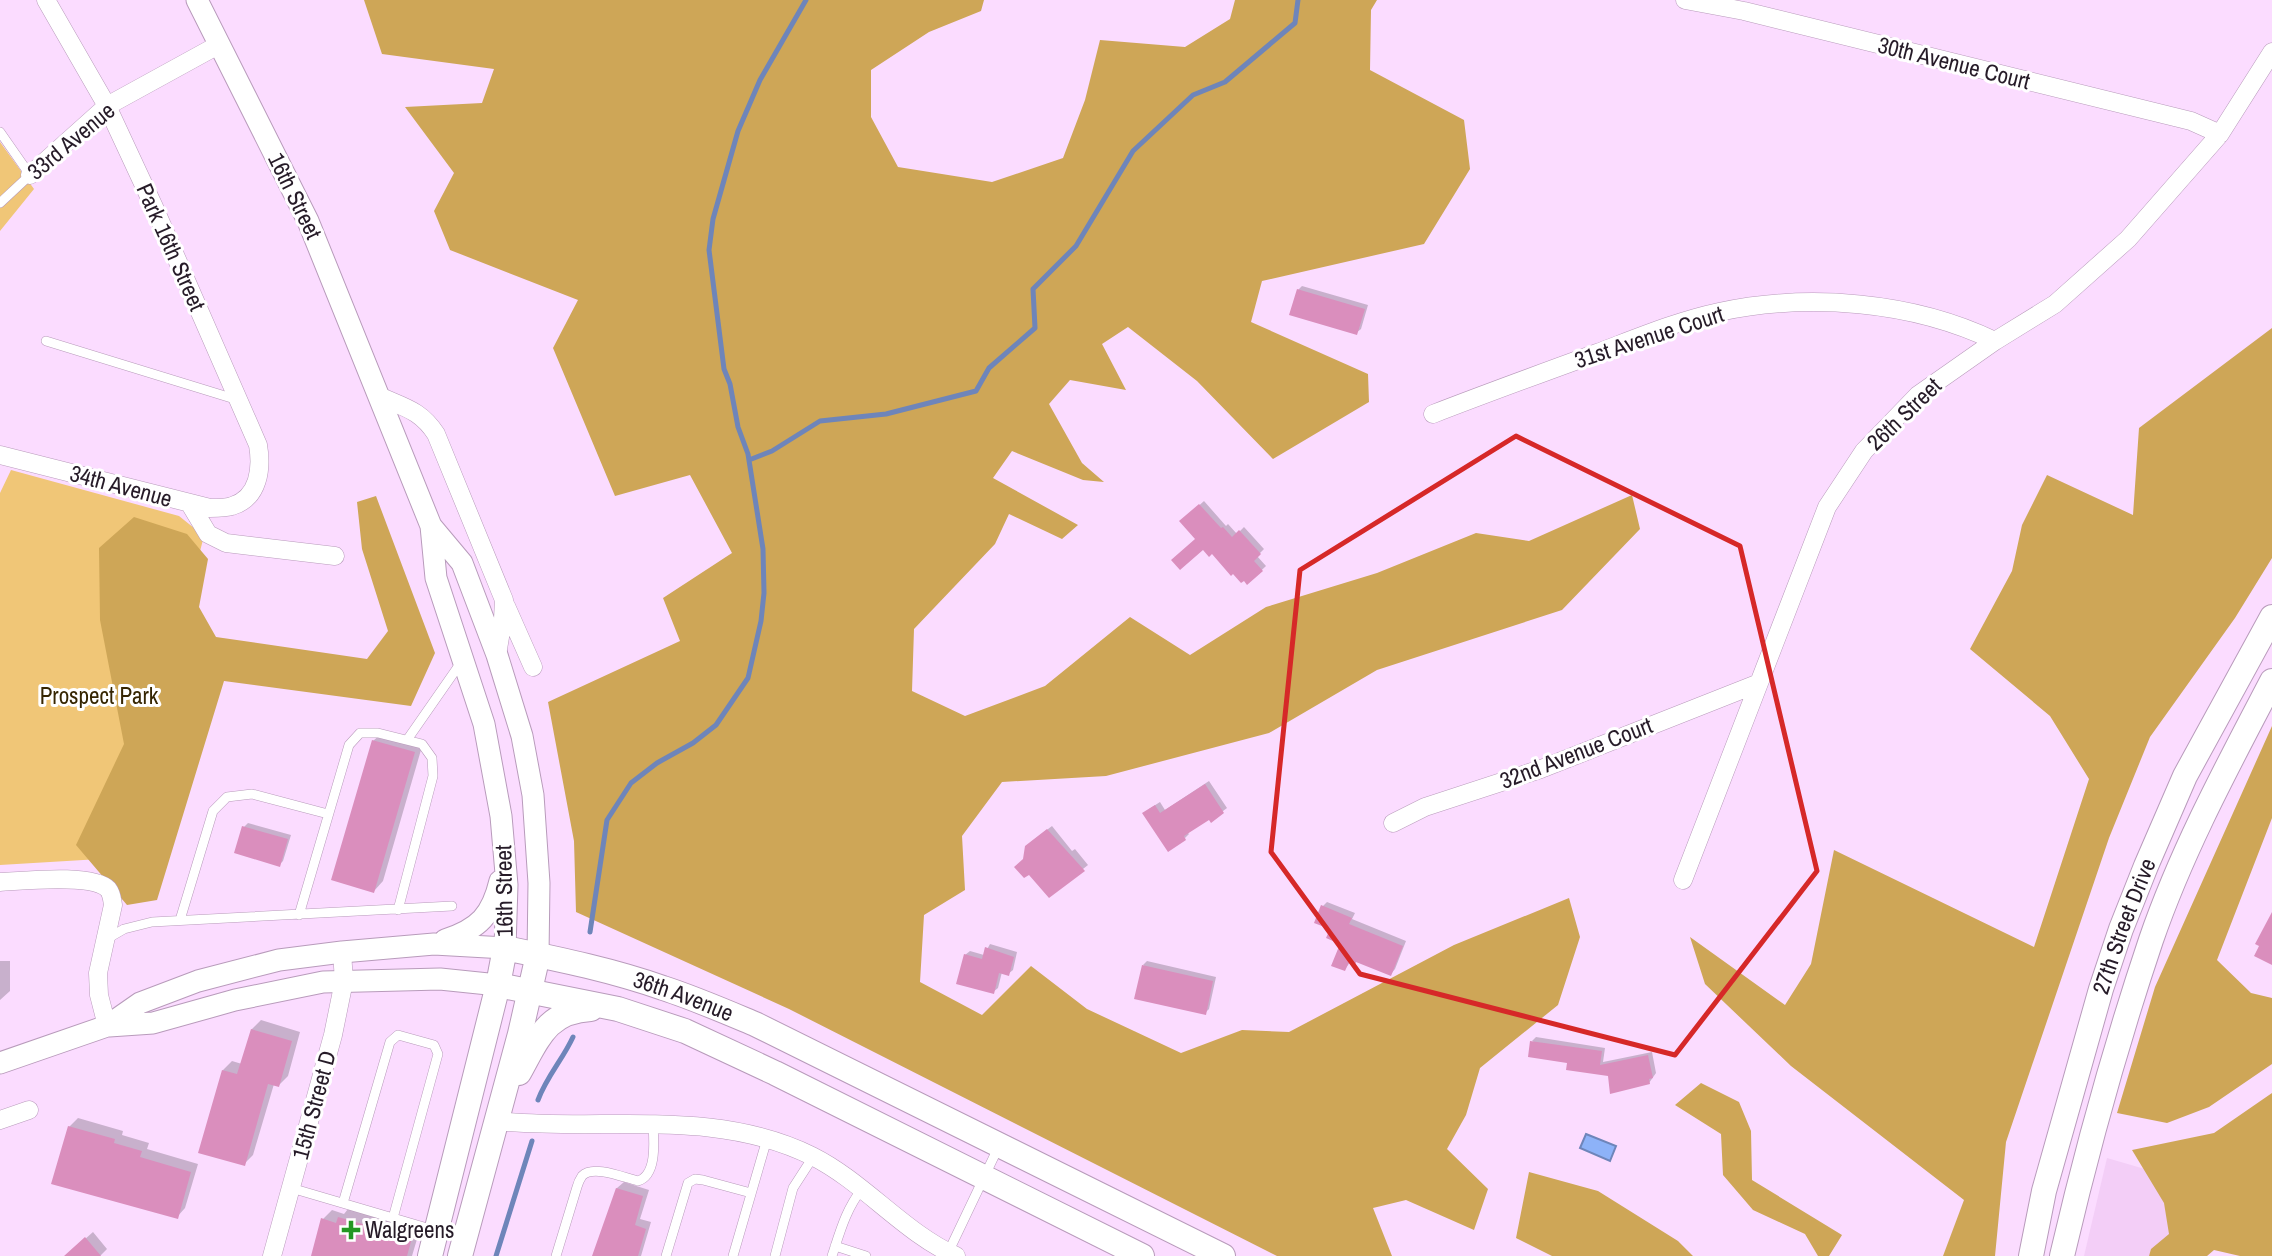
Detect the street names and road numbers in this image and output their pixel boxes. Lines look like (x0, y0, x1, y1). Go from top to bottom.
street label: 30th Avenue Court (1875, 29, 2034, 96)
street label: 33rd Avenue (20, 95, 121, 186)
street label: 16th Street (261, 148, 330, 244)
street label: Park 16th Street (130, 178, 213, 315)
street label: 31st Avenue Court (1570, 298, 1727, 375)
street label: 26th Street (1860, 370, 1948, 457)
street label: 34th Avenue (67, 457, 176, 514)
street label: 32nd Avenue Court (1495, 709, 1657, 796)
street label: 16th Street (487, 845, 520, 937)
street label: 27th Street Drive (2084, 853, 2163, 998)
street label: 36th Avenue (630, 963, 738, 1028)
street label: 15th Street D (284, 1047, 343, 1163)

